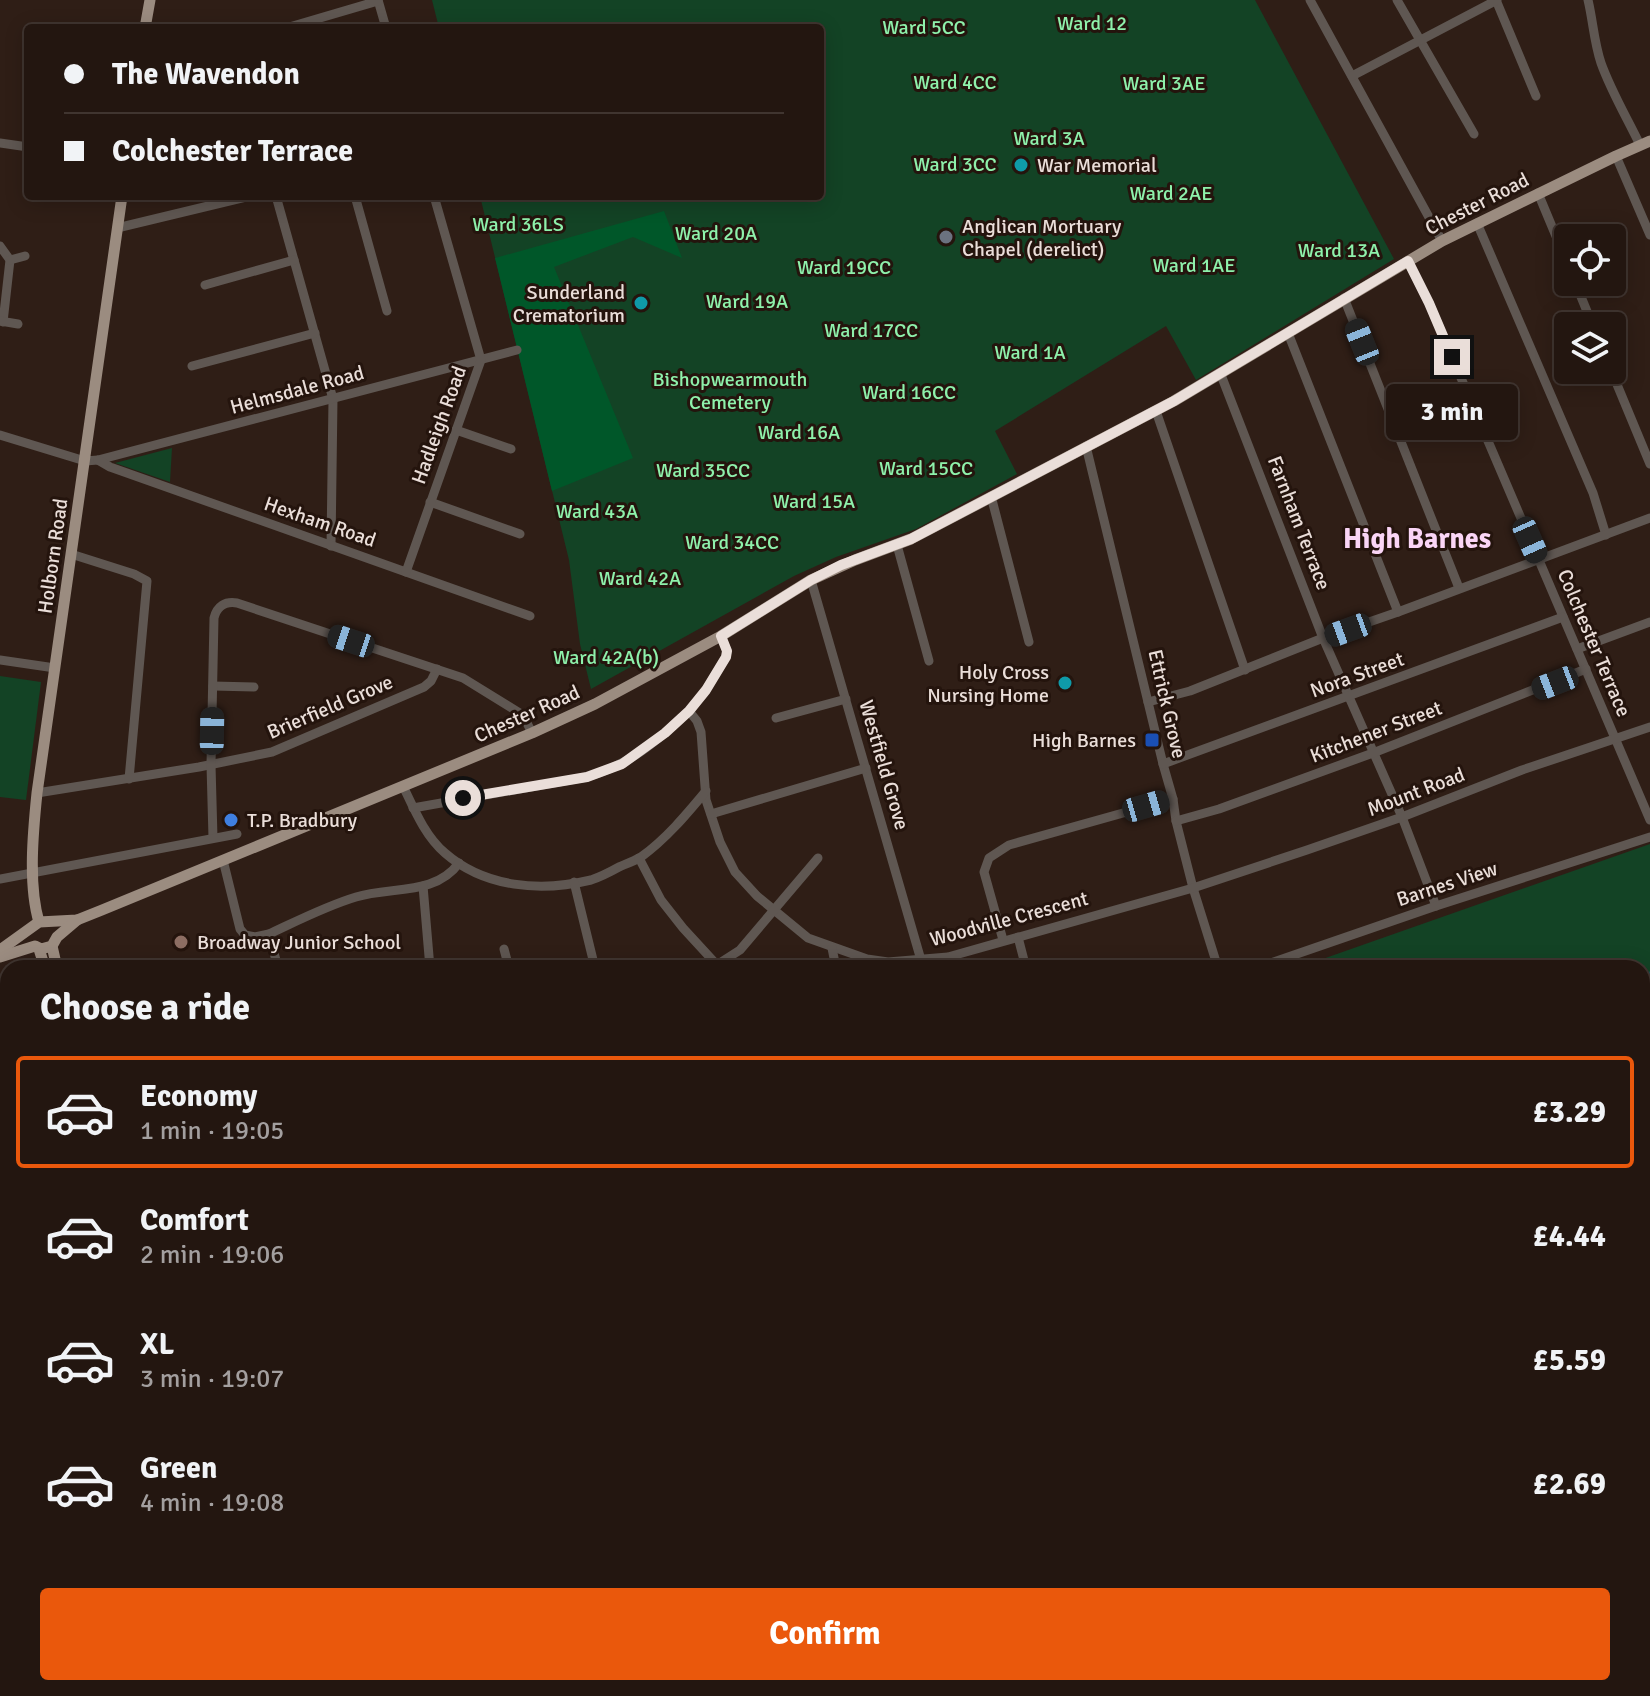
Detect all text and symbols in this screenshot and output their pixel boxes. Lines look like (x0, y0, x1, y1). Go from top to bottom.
park label: Ward 12 (1057, 11, 1127, 36)
park label: Ward 5CC (882, 15, 966, 40)
text: The Wavendon (112, 56, 300, 93)
park label: Ward 4CC (913, 70, 997, 95)
park label: Ward 3AE (1123, 71, 1205, 96)
park label: Ward 3A (1013, 126, 1085, 151)
text: Colchester Terrace (112, 133, 353, 170)
park label: Ward 3CC (913, 152, 997, 177)
place label: War Memorial (1037, 153, 1157, 178)
marker: War Memorial (1012, 156, 1030, 174)
street label: Chester Road (1421, 167, 1533, 241)
park label: Ward 2AE (1130, 181, 1212, 206)
park label: Ward 36LS (472, 212, 564, 237)
place label: Anglican Mortuary Chapel (derelict) (962, 214, 1122, 262)
park label: Ward 20A (675, 221, 757, 246)
map controls (1554, 224, 1626, 384)
button: locate (1554, 224, 1626, 296)
marker: Anglican Mortuary Chapel (derelict) (937, 228, 955, 246)
park label: Ward 13A (1298, 238, 1380, 263)
park label: Ward 1AE (1153, 253, 1235, 278)
park label: Ward 19CC (797, 255, 891, 280)
place label: Sunderland Crematorium (513, 280, 625, 328)
park label: Ward 19A (706, 289, 788, 314)
marker: Sunderland Crematorium (632, 294, 650, 312)
button: layers (1554, 312, 1626, 384)
car (1342, 315, 1382, 369)
park label: Ward 17CC (824, 318, 918, 343)
route end (1434, 339, 1470, 375)
park label: Ward 1A (994, 340, 1066, 365)
street label: Helmsdale Road (227, 360, 367, 420)
street label: Hadleigh Road (406, 363, 472, 487)
park label: Bishopwearmouth Cemetery (652, 367, 808, 415)
park label: Ward 16CC (862, 380, 956, 405)
callout: 3 min (1386, 385, 1518, 441)
text: 3 min (1421, 396, 1483, 428)
park label: Ward 16A (758, 420, 840, 445)
street label: Farnham Terrace (1262, 452, 1336, 594)
park label: Ward 15CC (879, 456, 973, 481)
park label: Ward 35CC (656, 458, 750, 483)
park label: Ward 15A (773, 489, 855, 514)
street label: Hexham Road (261, 491, 379, 553)
street label: Holborn Road (33, 497, 73, 615)
park label: Ward 43A (556, 499, 638, 524)
car (1509, 513, 1551, 567)
district label: High Barnes (1343, 522, 1491, 556)
park label: Ward 34CC (685, 530, 779, 555)
street label: Colchester Terrace (1552, 565, 1636, 721)
park label: Ward 42A (599, 566, 681, 591)
car (1321, 611, 1375, 649)
car (324, 622, 378, 660)
park label: Ward 42A(b) (553, 645, 659, 670)
street label: Ettrick Grove (1142, 647, 1192, 761)
street label: Nora Street (1307, 647, 1407, 703)
place label: Holy Cross Nursing Home (927, 660, 1049, 708)
car (1528, 663, 1582, 703)
street label: Brierfield Grove (263, 669, 397, 745)
marker: Holy Cross Nursing Home (1056, 674, 1074, 692)
street label: Chester Road (470, 680, 584, 748)
street label: Kitchener Street (1307, 695, 1445, 769)
street label: Westfield Grove (854, 697, 914, 833)
car (200, 707, 224, 755)
place label: High Barnes (1032, 728, 1136, 753)
marker: High Barnes (1143, 731, 1161, 749)
street label: Mount Road (1364, 762, 1468, 822)
route start (445, 780, 481, 816)
car (1120, 788, 1172, 824)
place label: T.P. Bradbury (247, 808, 358, 833)
marker: T.P. Bradbury (222, 811, 240, 829)
street label: Barnes View (1393, 856, 1501, 912)
street label: Woodville Crescent (927, 886, 1091, 952)
place label: Broadway Junior School (197, 930, 401, 955)
marker: Broadway Junior School (172, 933, 190, 951)
text: Choose a ride (40, 985, 250, 1030)
icon: car (44, 1076, 116, 1148)
text: Economy (140, 1078, 257, 1115)
text: £3.29 (1533, 1094, 1606, 1131)
text: 1 min · 19:05 (140, 1115, 284, 1147)
icon: car (44, 1200, 116, 1272)
text: Comfort (140, 1202, 249, 1239)
text: £4.44 (1533, 1218, 1606, 1255)
text: 2 min · 19:06 (140, 1239, 284, 1271)
icon: car (44, 1324, 116, 1396)
text: XL (140, 1326, 174, 1363)
text: £5.59 (1533, 1342, 1606, 1379)
text: 3 min · 19:07 (140, 1363, 284, 1395)
icon: car (44, 1448, 116, 1520)
text: Green (140, 1450, 217, 1487)
text: £2.69 (1533, 1466, 1606, 1503)
text: 4 min · 19:08 (140, 1487, 284, 1519)
button: Confirm (40, 1588, 1610, 1680)

